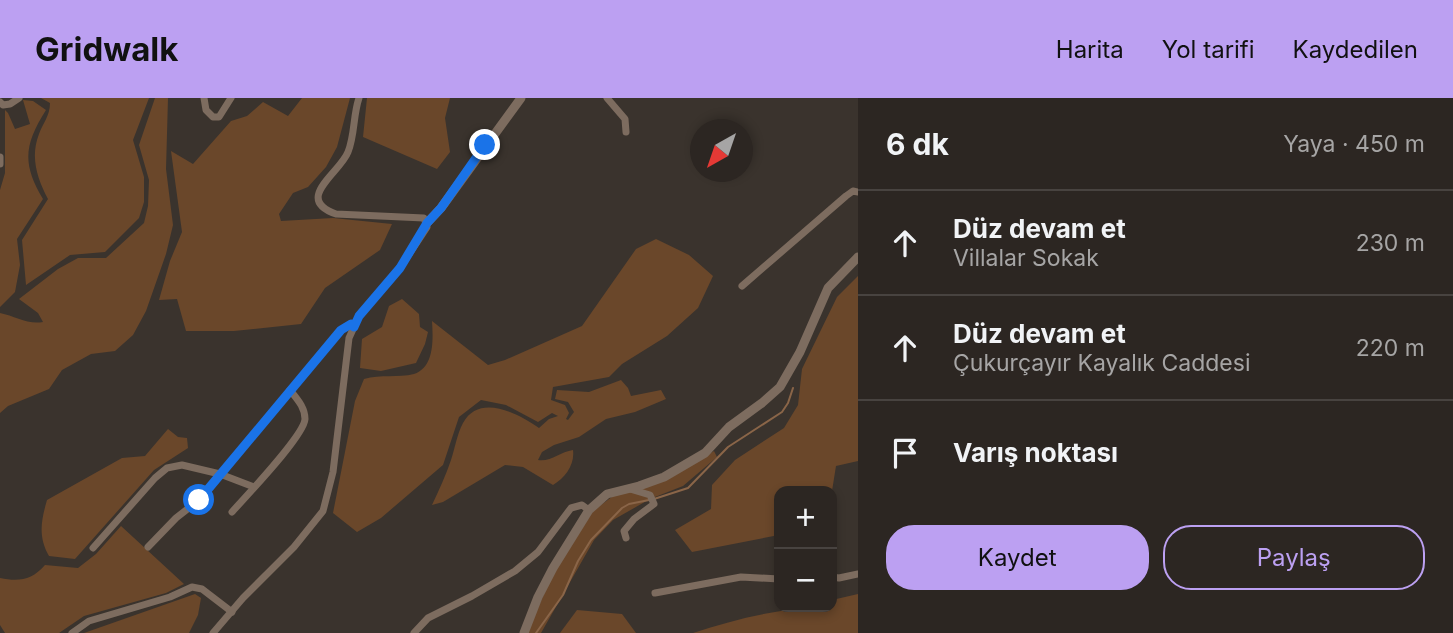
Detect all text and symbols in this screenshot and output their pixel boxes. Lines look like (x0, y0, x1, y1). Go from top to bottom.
text: Gridwalk (35, 29, 178, 69)
text: Harita (1056, 35, 1124, 64)
text: Yol tarifi (1162, 35, 1255, 64)
text: Kaydedilen (1293, 35, 1418, 64)
north arrow (690, 119, 753, 182)
text: 6 dk (886, 126, 949, 162)
route end (469, 129, 500, 160)
text: Yaya · 450 m (1283, 130, 1425, 158)
text: Düz devam et (953, 213, 1126, 244)
icon: ahead (886, 224, 924, 262)
text: 230 m (1356, 229, 1425, 257)
text: Villalar Sokak (953, 244, 1099, 272)
text: Düz devam et (953, 318, 1126, 349)
icon: ahead (886, 329, 924, 367)
text: 220 m (1356, 334, 1425, 362)
text: Çukurçayır Kayalık Caddesi (953, 349, 1250, 377)
icon: arrive (886, 434, 924, 472)
text: Varış noktası (953, 437, 1118, 468)
route start (183, 484, 214, 515)
map controls (774, 486, 837, 612)
button: + (774, 486, 837, 549)
button: Kaydet (886, 525, 1149, 590)
button: Paylaş (1163, 525, 1425, 590)
button: − (774, 549, 837, 612)

